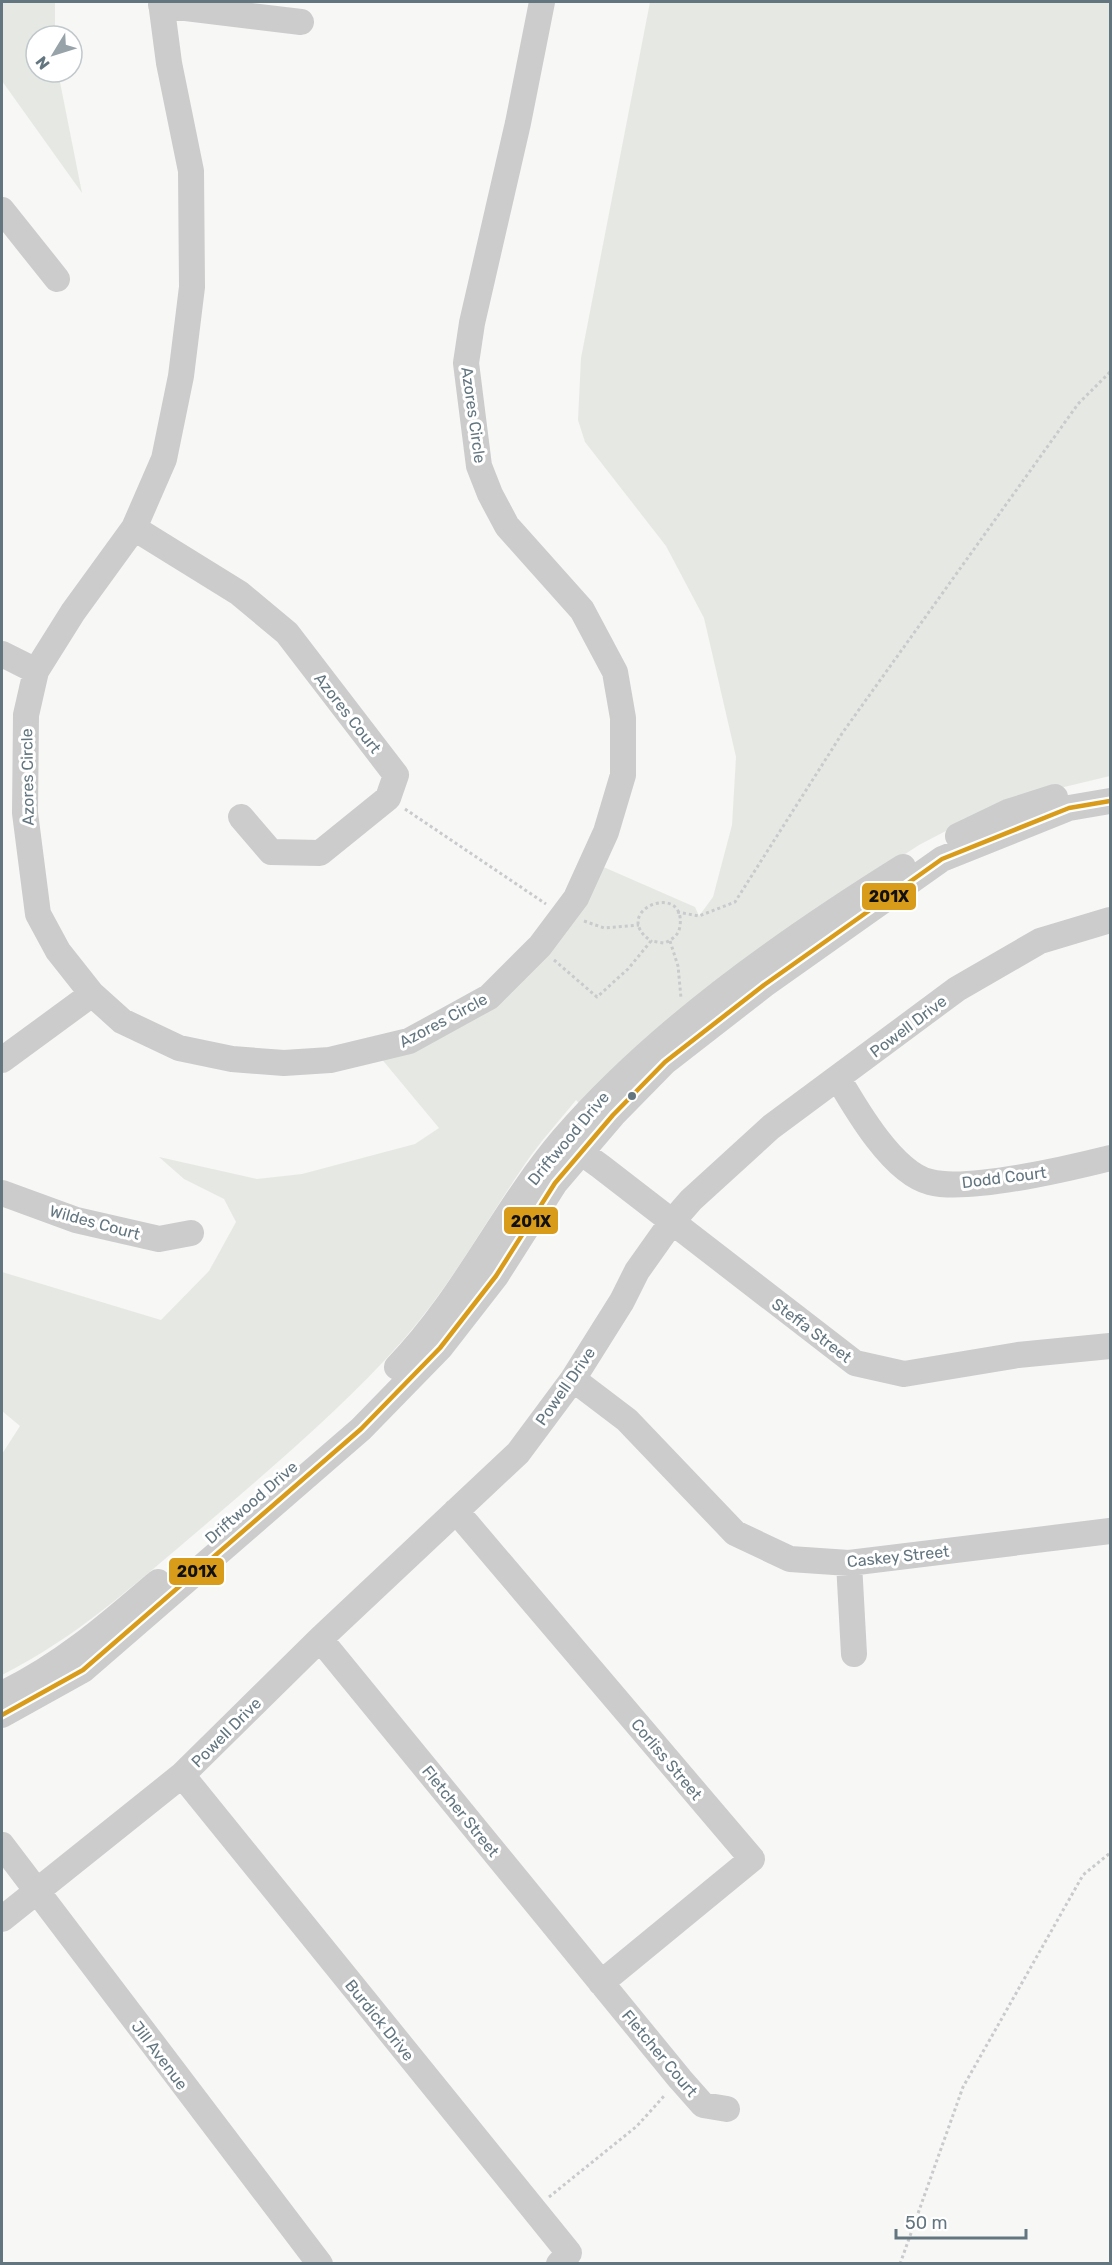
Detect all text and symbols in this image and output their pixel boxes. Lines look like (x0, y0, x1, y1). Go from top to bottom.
north arrow (24, 24, 84, 84)
text: N (32, 53, 54, 73)
street label: Azores Circle (457, 366, 490, 464)
street label: Azores Court (310, 669, 385, 757)
street label: Azores Circle (17, 728, 38, 826)
line badge: 201X (861, 882, 917, 911)
text: 201X (869, 887, 909, 906)
street label: Azores Circle (396, 989, 491, 1052)
street label: Powell Drive (866, 991, 950, 1061)
street label: Driftwood Drive (524, 1088, 613, 1189)
unlabelled marker (626, 1090, 638, 1102)
street label: Dodd Court (961, 1163, 1047, 1192)
street label: Wildes Court (48, 1201, 142, 1244)
line badge: 201X (503, 1206, 559, 1235)
text: 201X (511, 1212, 551, 1231)
street label: Steffa Street (768, 1294, 855, 1367)
street label: Powell Drive (532, 1344, 599, 1429)
street label: Driftwood Drive (201, 1457, 301, 1548)
street label: Caskey Street (846, 1542, 950, 1571)
line badge: 201X (168, 1557, 225, 1586)
text: 201X (177, 1562, 217, 1581)
street label: Powell Drive (187, 1693, 265, 1771)
street label: Corliss Street (627, 1715, 706, 1804)
street label: Fletcher Street (418, 1762, 503, 1861)
street label: Burdick Drive (341, 1976, 418, 2065)
street label: Fletcher Court (618, 2006, 701, 2101)
street label: Jill Avenue (128, 2017, 192, 2094)
scale bar (896, 2202, 1026, 2240)
text: 50 m (905, 2212, 948, 2234)

